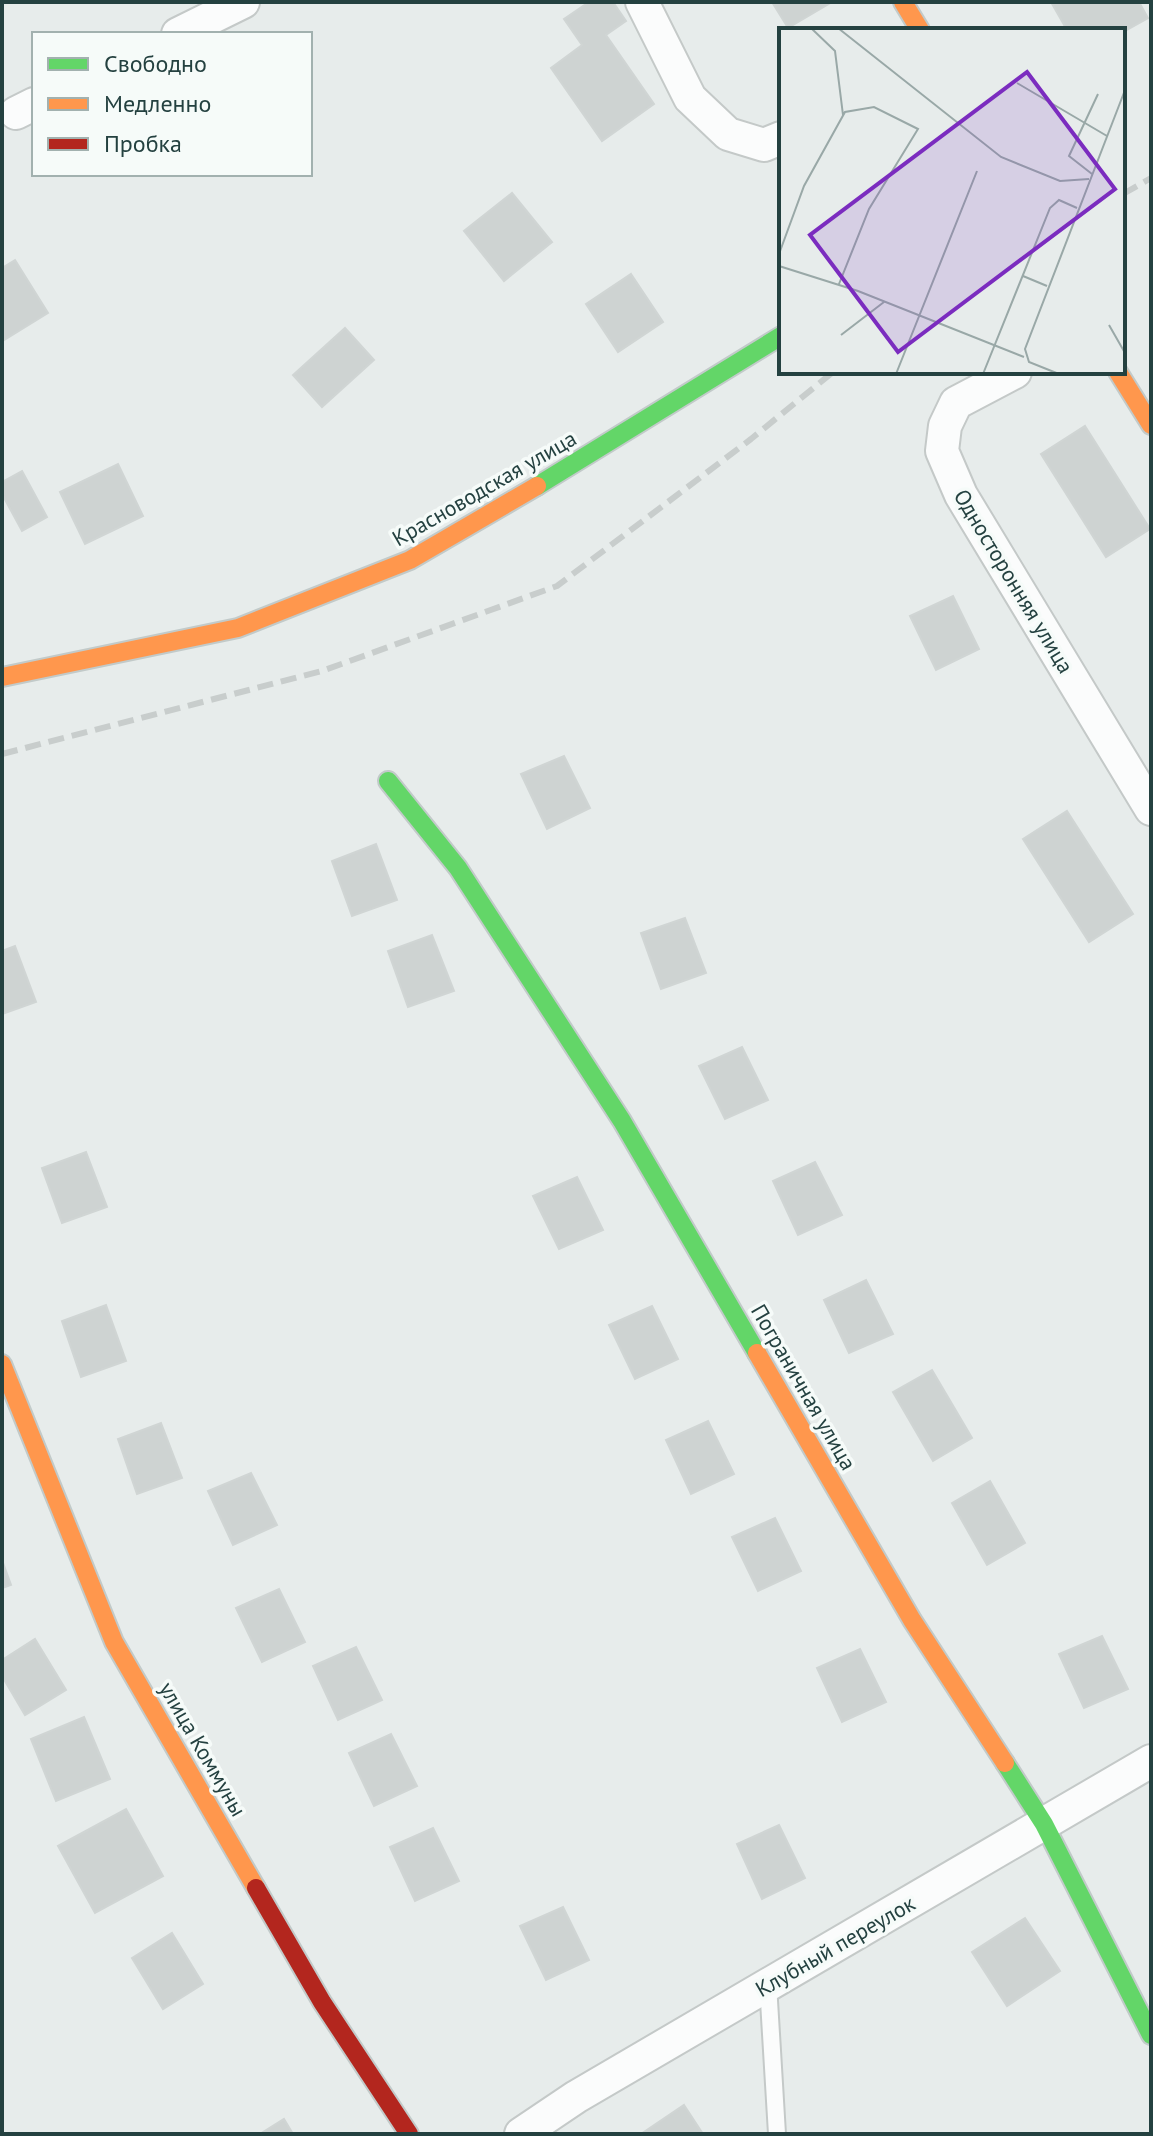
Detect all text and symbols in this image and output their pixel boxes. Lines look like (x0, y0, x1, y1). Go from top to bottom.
inset map (779, 28, 1125, 374)
legend (32, 32, 312, 176)
text: Свободно (104, 48, 207, 79)
text: Медленно (104, 88, 211, 119)
text: Пробка (104, 128, 182, 159)
street label: Красноводская улица (387, 424, 581, 552)
street label: Односторонняя улица (948, 484, 1080, 678)
street label: Пограничная улица (745, 1299, 863, 1475)
street label: улица Коммуны (153, 1677, 253, 1821)
street label: Клубный переулок (750, 1889, 920, 2003)

